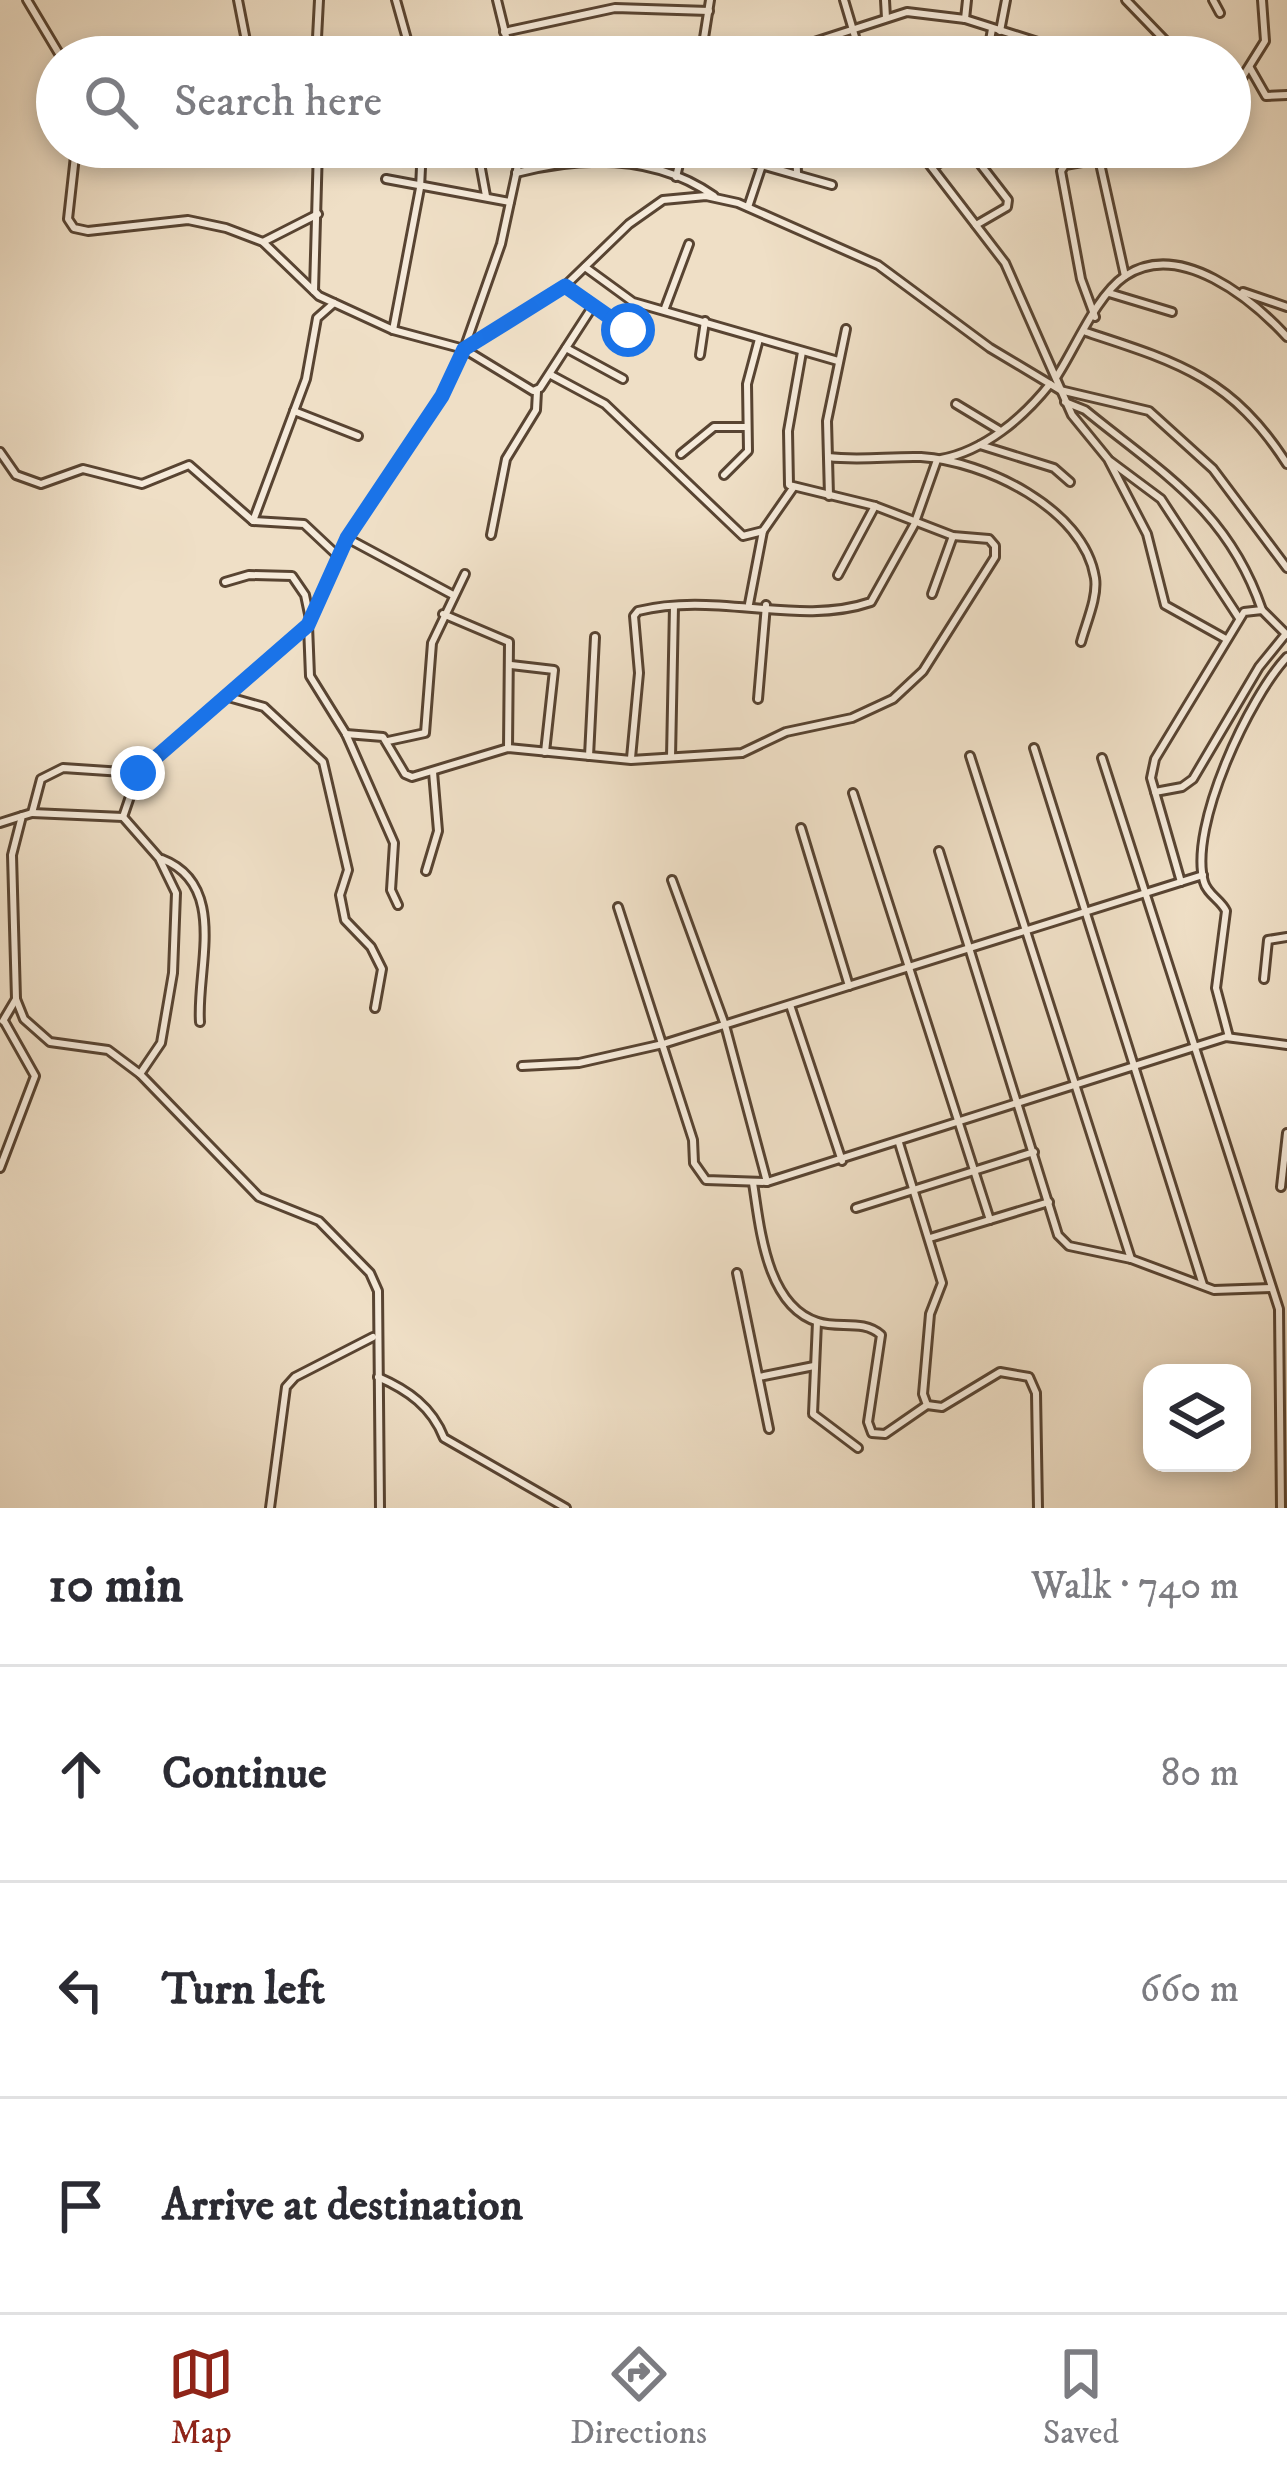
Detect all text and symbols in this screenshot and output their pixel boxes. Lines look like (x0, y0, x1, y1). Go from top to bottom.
search box (36, 36, 1251, 168)
icon: search (78, 69, 144, 135)
text: Search here (174, 74, 382, 130)
route start (601, 303, 655, 357)
route end (111, 746, 165, 800)
map controls (1143, 1364, 1251, 1472)
button: layers (1143, 1364, 1251, 1472)
text: 10 min (48, 1554, 183, 1618)
text: Walk · 740 m (1031, 1562, 1239, 1611)
icon: ahead (48, 1741, 114, 1807)
text: Continue (162, 1746, 327, 1802)
text: 80 m (1161, 1749, 1239, 1798)
icon: left (48, 1957, 114, 2023)
text: Turn left (162, 1962, 325, 2018)
text: 660 m (1140, 1965, 1239, 2014)
icon: arrive (48, 2173, 114, 2239)
text: Arrive at destination (162, 2178, 523, 2234)
tab: Map (168, 2341, 234, 2454)
tab: Directions (570, 2341, 707, 2454)
tab: Saved (1043, 2341, 1119, 2454)

